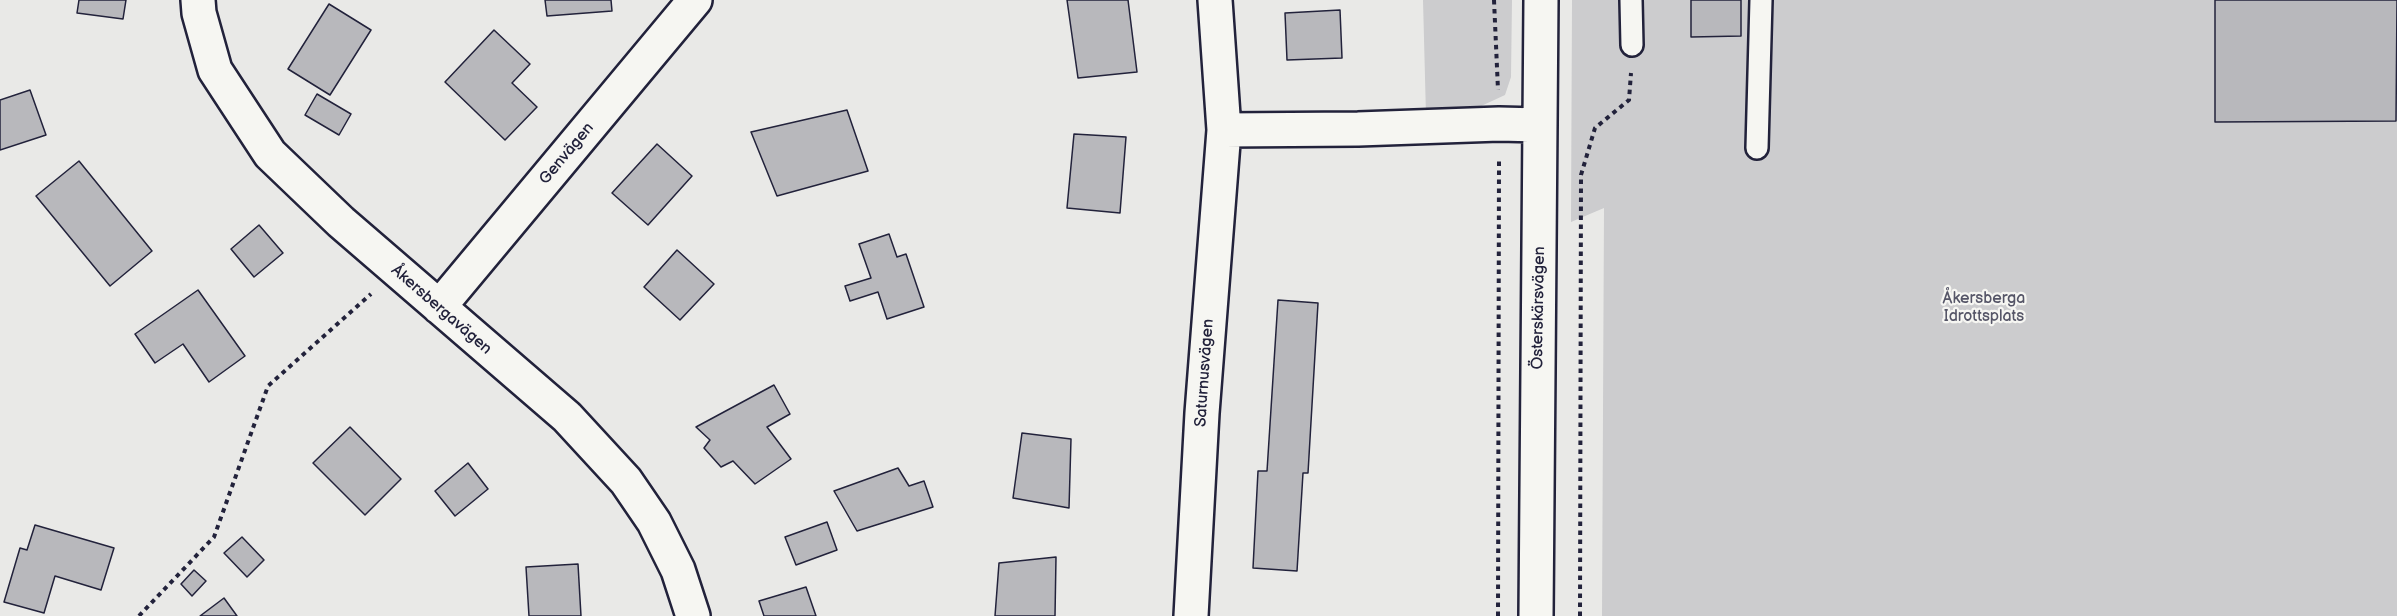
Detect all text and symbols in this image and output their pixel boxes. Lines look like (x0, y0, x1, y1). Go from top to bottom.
street label: Genvägen (536, 119, 598, 189)
street label: Österskärsvägen (1528, 246, 1550, 370)
street label: Åkersbergavägen (387, 261, 495, 359)
park label: Åkersberga Idrottsplats (1943, 289, 2025, 327)
street label: Saturnusvägen (1192, 318, 1218, 428)

